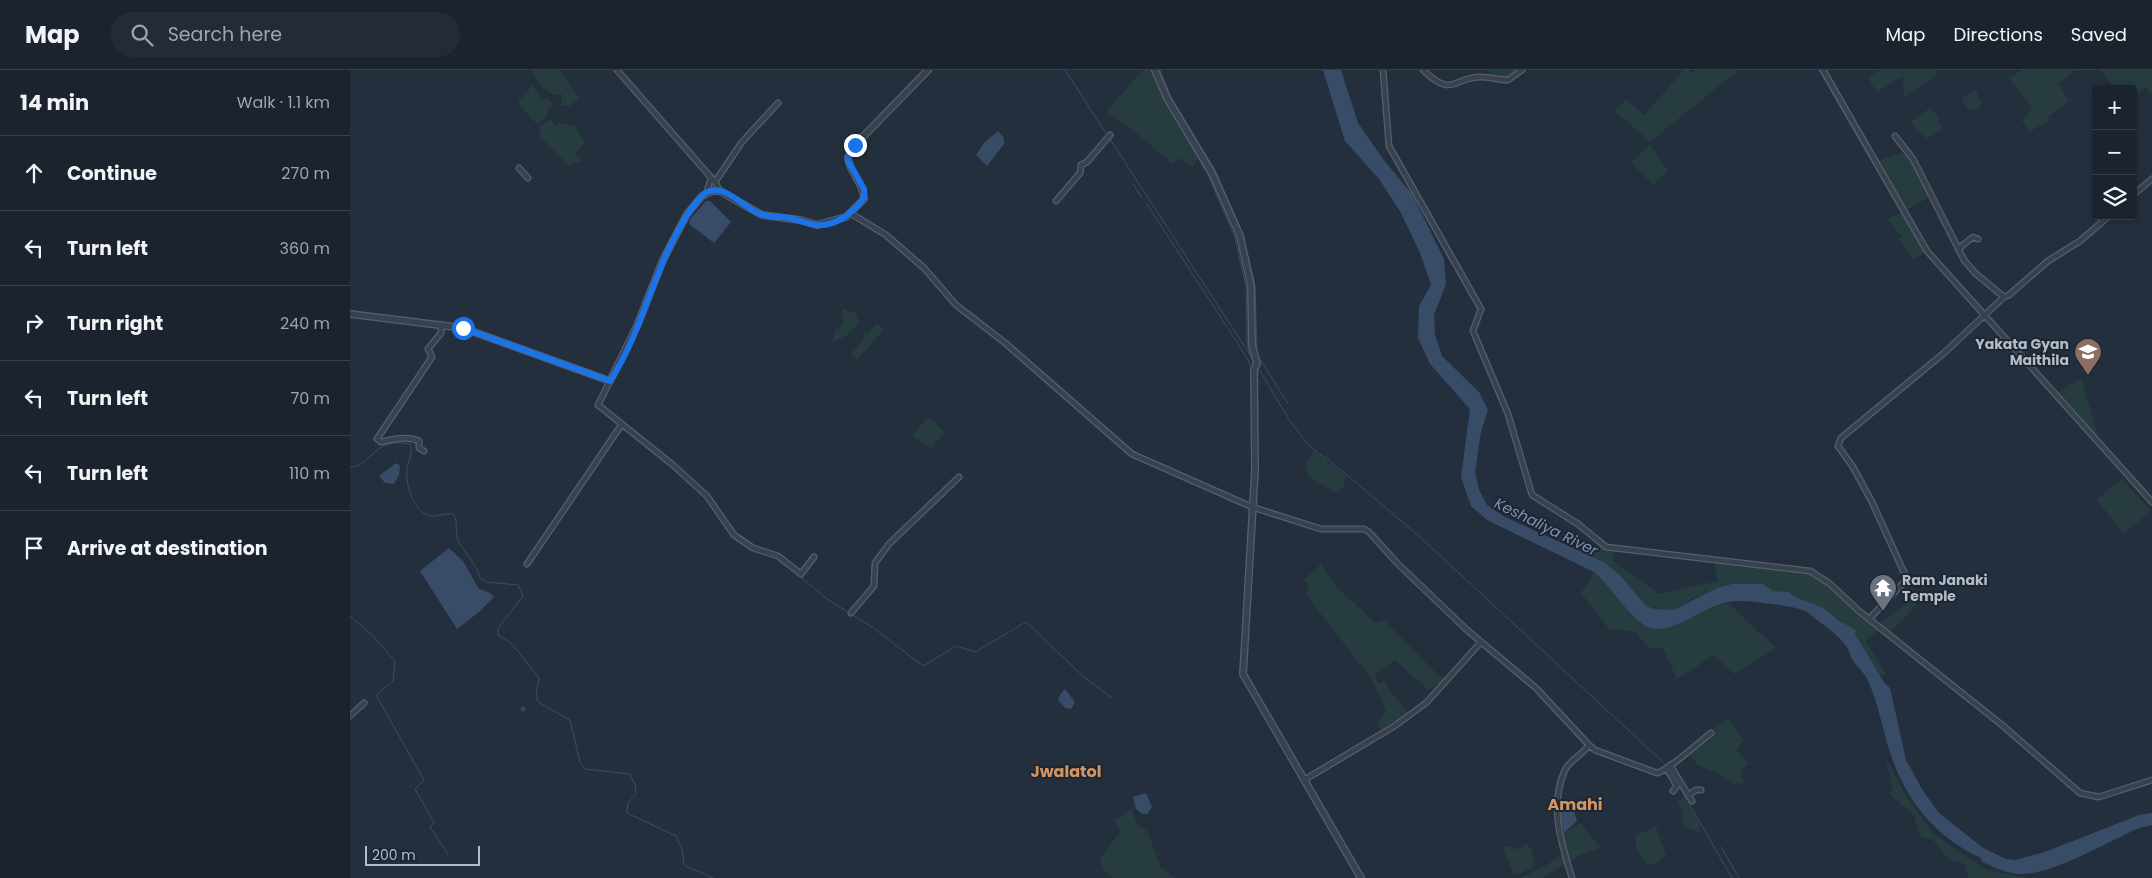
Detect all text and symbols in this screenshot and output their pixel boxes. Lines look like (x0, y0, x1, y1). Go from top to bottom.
search box (110, 12, 460, 57)
text: Map (25, 18, 80, 51)
icon: search (128, 21, 156, 49)
text: Search here (168, 21, 282, 48)
text: Map (1886, 22, 1925, 47)
text: Directions (1953, 22, 2043, 47)
text: Saved (2071, 22, 2127, 47)
map controls (2092, 85, 2137, 220)
button: + (2092, 85, 2137, 130)
text: 14 min (20, 88, 89, 117)
text: Walk · 1.1 km (237, 91, 330, 114)
button: − (2092, 130, 2137, 175)
route end (844, 134, 867, 157)
icon: ahead (20, 159, 48, 187)
text: Continue (67, 160, 157, 187)
text: 270 m (281, 162, 330, 185)
button: layers (2092, 175, 2137, 220)
icon: left (20, 234, 48, 262)
text: Turn left (67, 235, 148, 262)
text: 360 m (280, 237, 330, 260)
icon: right (20, 309, 48, 337)
text: Turn right (67, 310, 163, 337)
text: 240 m (280, 312, 330, 335)
route start (452, 317, 475, 340)
place label: Yakata Gyan Maithila (1975, 334, 2069, 370)
school or university icon: Yakata Gyan Maithila (2073, 337, 2103, 376)
icon: left (20, 384, 48, 412)
text: Turn left (67, 385, 148, 412)
text: 70 m (290, 387, 330, 410)
icon: left (20, 459, 48, 487)
text: Turn left (67, 460, 148, 487)
text: 110 m (289, 462, 330, 485)
water label: Keshaliya River (1491, 492, 1602, 561)
icon: arrive (20, 534, 48, 562)
text: Arrive at destination (67, 535, 268, 562)
place label: Ram Janaki Temple (1902, 570, 1988, 606)
temple icon: Ram Janaki Temple (1868, 573, 1898, 612)
district label: Jwalatol (1031, 760, 1101, 783)
district label: Amahi (1547, 793, 1603, 816)
scale bar (365, 843, 480, 866)
text: 200 m (372, 845, 416, 865)

